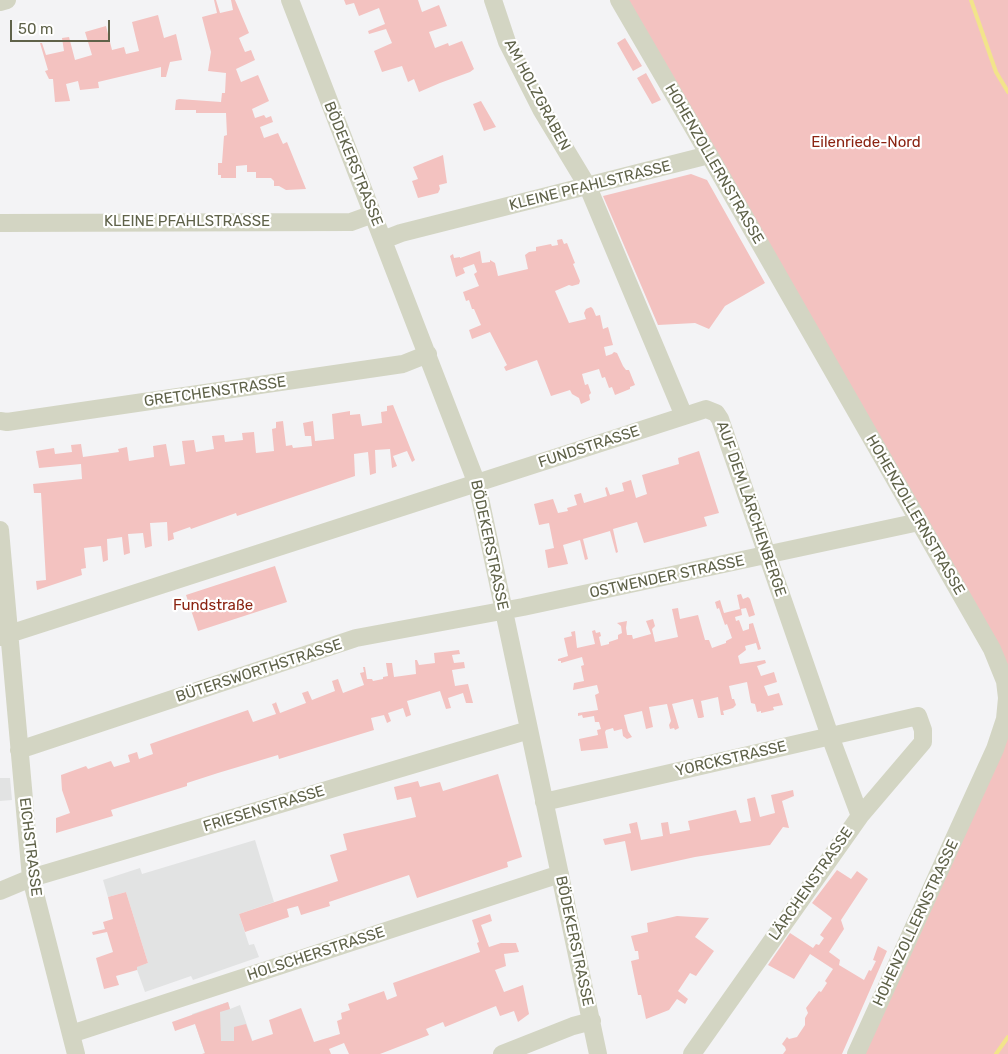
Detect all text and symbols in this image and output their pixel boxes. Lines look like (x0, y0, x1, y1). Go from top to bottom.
scale bar (12, 10, 112, 42)
text: 50 m (18, 20, 53, 38)
street label: AM HOLZGRABEN (500, 36, 574, 154)
street label: HOHENZOLLERNSTRASSE (661, 81, 767, 247)
street label: BÖDEKERSTRASSE (320, 99, 386, 229)
park label: Eilenriede-Nord (811, 134, 921, 152)
street label: KLEINE PFAHLSTRASSE (507, 157, 673, 215)
street label: KLEINE PFAHLSTRASSE (104, 213, 270, 231)
street label: GRETCHENSTRASSE (143, 373, 287, 411)
street label: AUF DEM LÄRCHENBERGE (712, 419, 790, 599)
street label: FUNDSTRASSE (536, 422, 642, 472)
street label: HOHENZOLLERNSTRASSE (862, 432, 968, 598)
street label: BÖDEKERSTRASSE (466, 478, 512, 612)
street label: OSTWENDER STRASSE (588, 552, 746, 602)
park label: Fundstraße (173, 597, 253, 615)
street label: BÜTERSWORTHSTRASSE (174, 636, 344, 706)
street label: YORCKSTRASSE (674, 737, 788, 781)
street label: FRIESENSTRASSE (201, 782, 327, 836)
street label: EICHSTRASSE (15, 797, 45, 897)
street label: LÄRCHENSTRASSE (765, 824, 857, 944)
street label: HOHENZOLLERNSTRASSE (869, 837, 963, 1009)
street label: BÖDEKERSTRASSE (551, 874, 597, 1008)
street label: HOLSCHERSTRASSE (245, 923, 387, 985)

